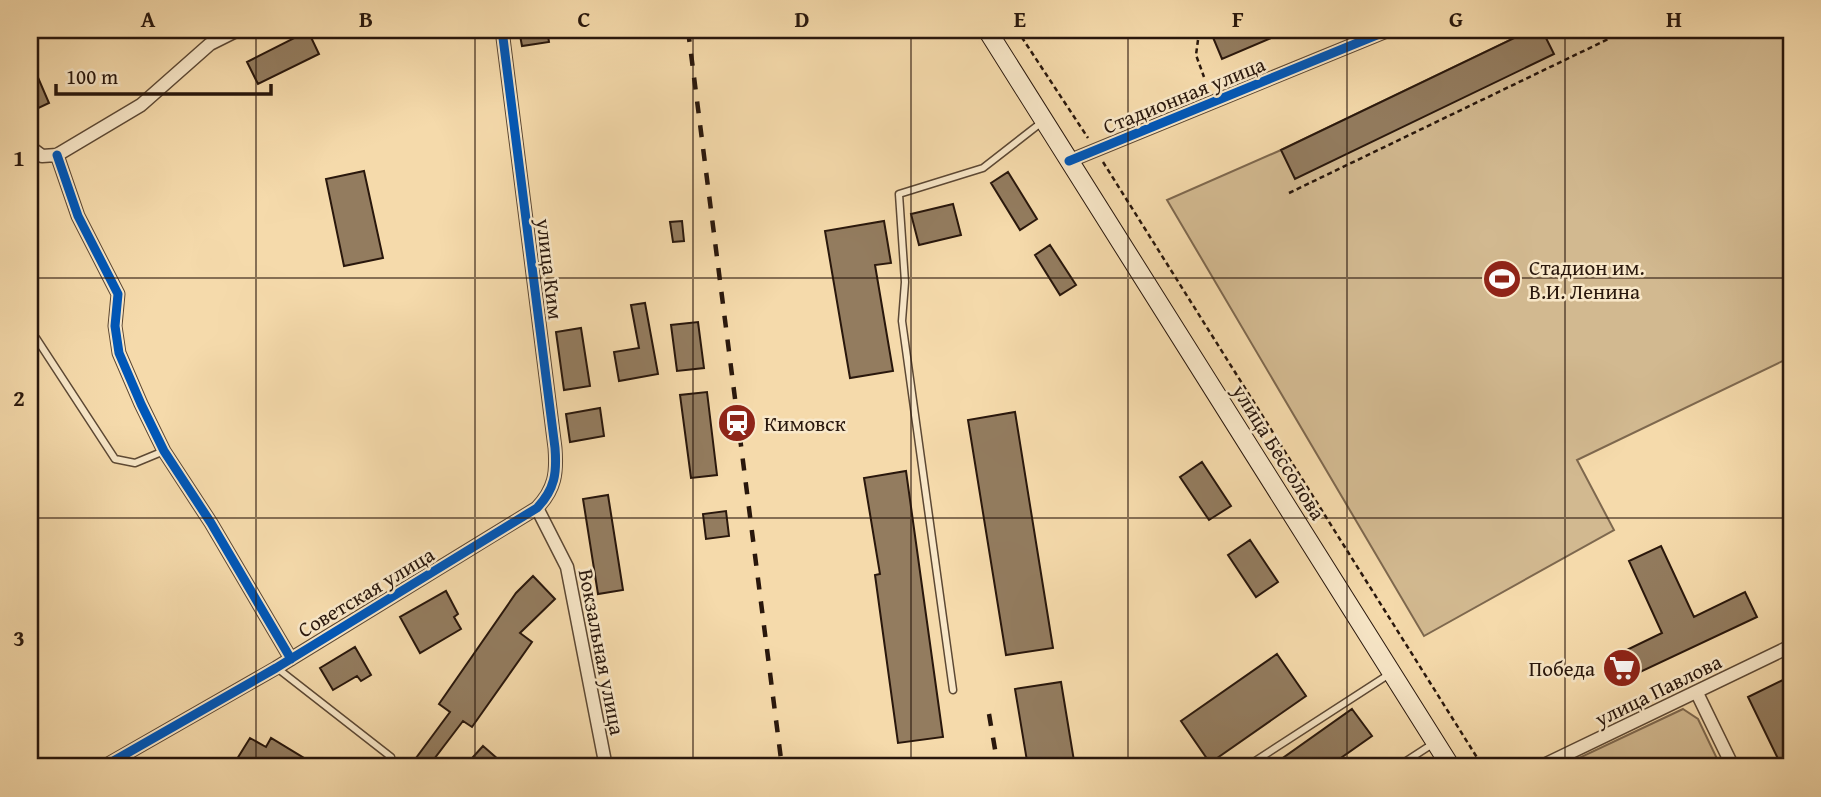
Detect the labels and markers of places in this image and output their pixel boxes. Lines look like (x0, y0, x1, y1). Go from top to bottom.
place label: Стадион им. В.И. Ленина (1529, 252, 1645, 307)
sports icon: Стадион им. В.И. Ленина (1481, 258, 1523, 300)
station icon: Кимовск (716, 402, 758, 444)
place label: Кимовск (764, 408, 846, 439)
supermarket icon: Победа (1601, 647, 1643, 689)
place label: Победа (1529, 653, 1595, 684)

